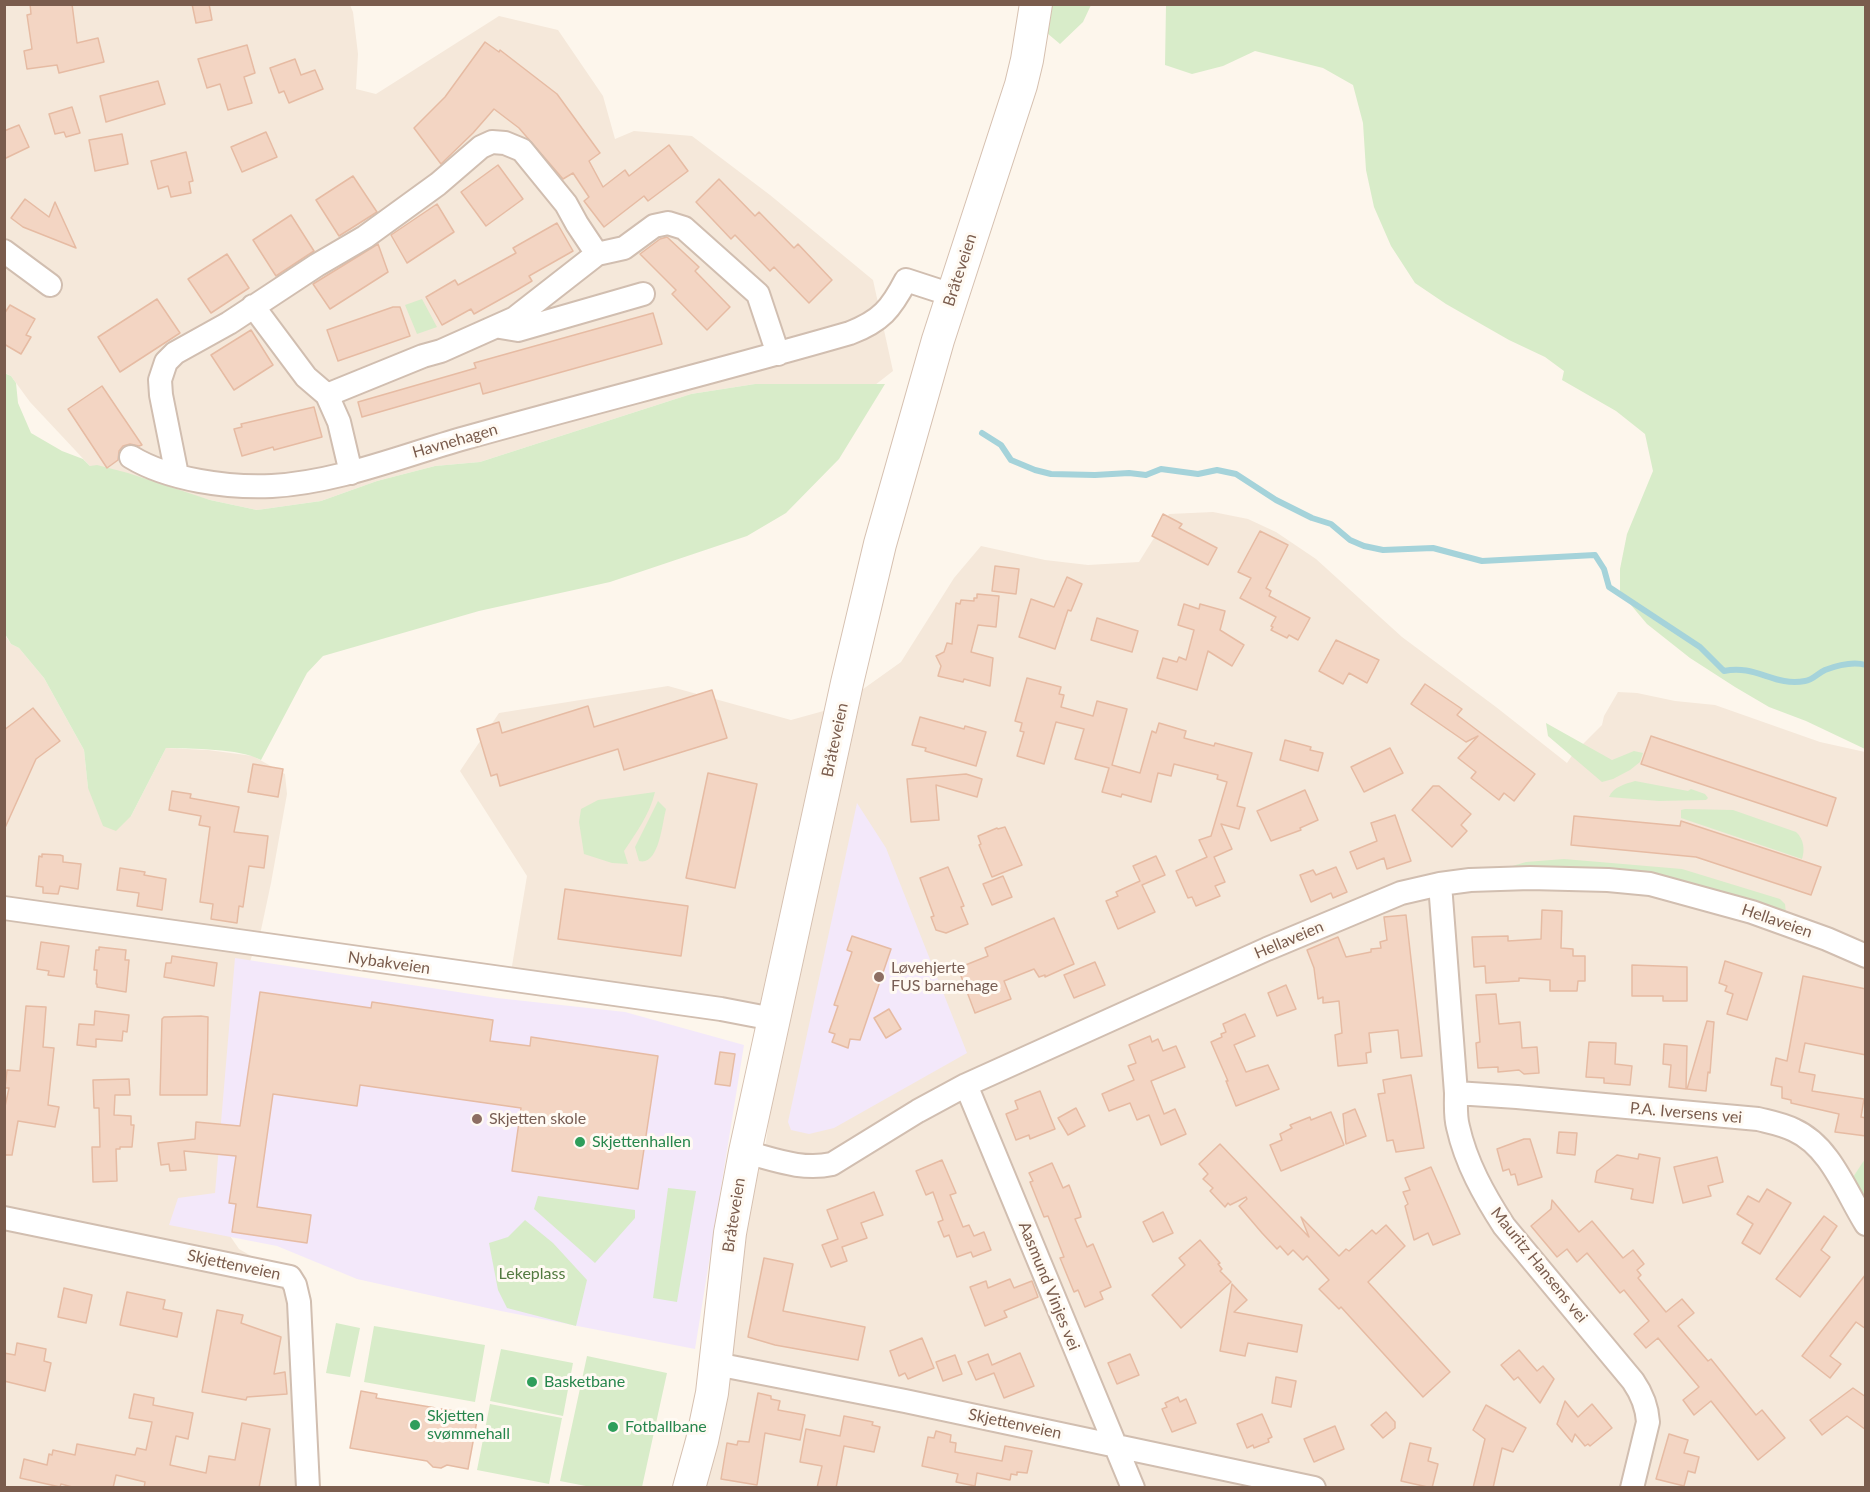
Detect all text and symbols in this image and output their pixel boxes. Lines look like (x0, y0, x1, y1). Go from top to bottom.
street label: Bråteveien (939, 231, 981, 309)
street label: Havnehagen (410, 420, 500, 462)
street label: Bråteveien (818, 701, 852, 779)
street label: Hellaveien (1739, 900, 1815, 942)
street label: Hellaveien (1251, 917, 1327, 963)
street label: Nybakveien (347, 948, 431, 978)
place label: Løvehjerte FUS barnehage (891, 958, 998, 996)
marker: Løvehjerte FUS barnehage (872, 970, 886, 984)
street label: P.A. Iversens vei (1629, 1099, 1743, 1127)
place label: Skjetten skole (489, 1109, 586, 1129)
marker: Skjetten skole (470, 1112, 484, 1126)
place label: Skjettenhallen (592, 1132, 691, 1152)
marker: Skjettenhallen (573, 1135, 587, 1149)
street label: Bråteveien (719, 1176, 749, 1254)
street label: Mauritz Hansens vei (1487, 1204, 1591, 1326)
street label: Aasmund Vinjes vei (1014, 1219, 1084, 1353)
street label: Skjettenveien (186, 1246, 282, 1284)
park label: Lekeplass (499, 1264, 565, 1284)
place label: Basketbane (544, 1372, 625, 1392)
marker: Basketbane (525, 1375, 539, 1389)
street label: Skjettenveien (967, 1405, 1063, 1443)
place label: Skjetten svømmehall (427, 1406, 510, 1444)
place label: Fotballbane (625, 1417, 707, 1437)
marker: Skjetten svømmehall (408, 1418, 422, 1432)
marker: Fotballbane (606, 1420, 620, 1434)

